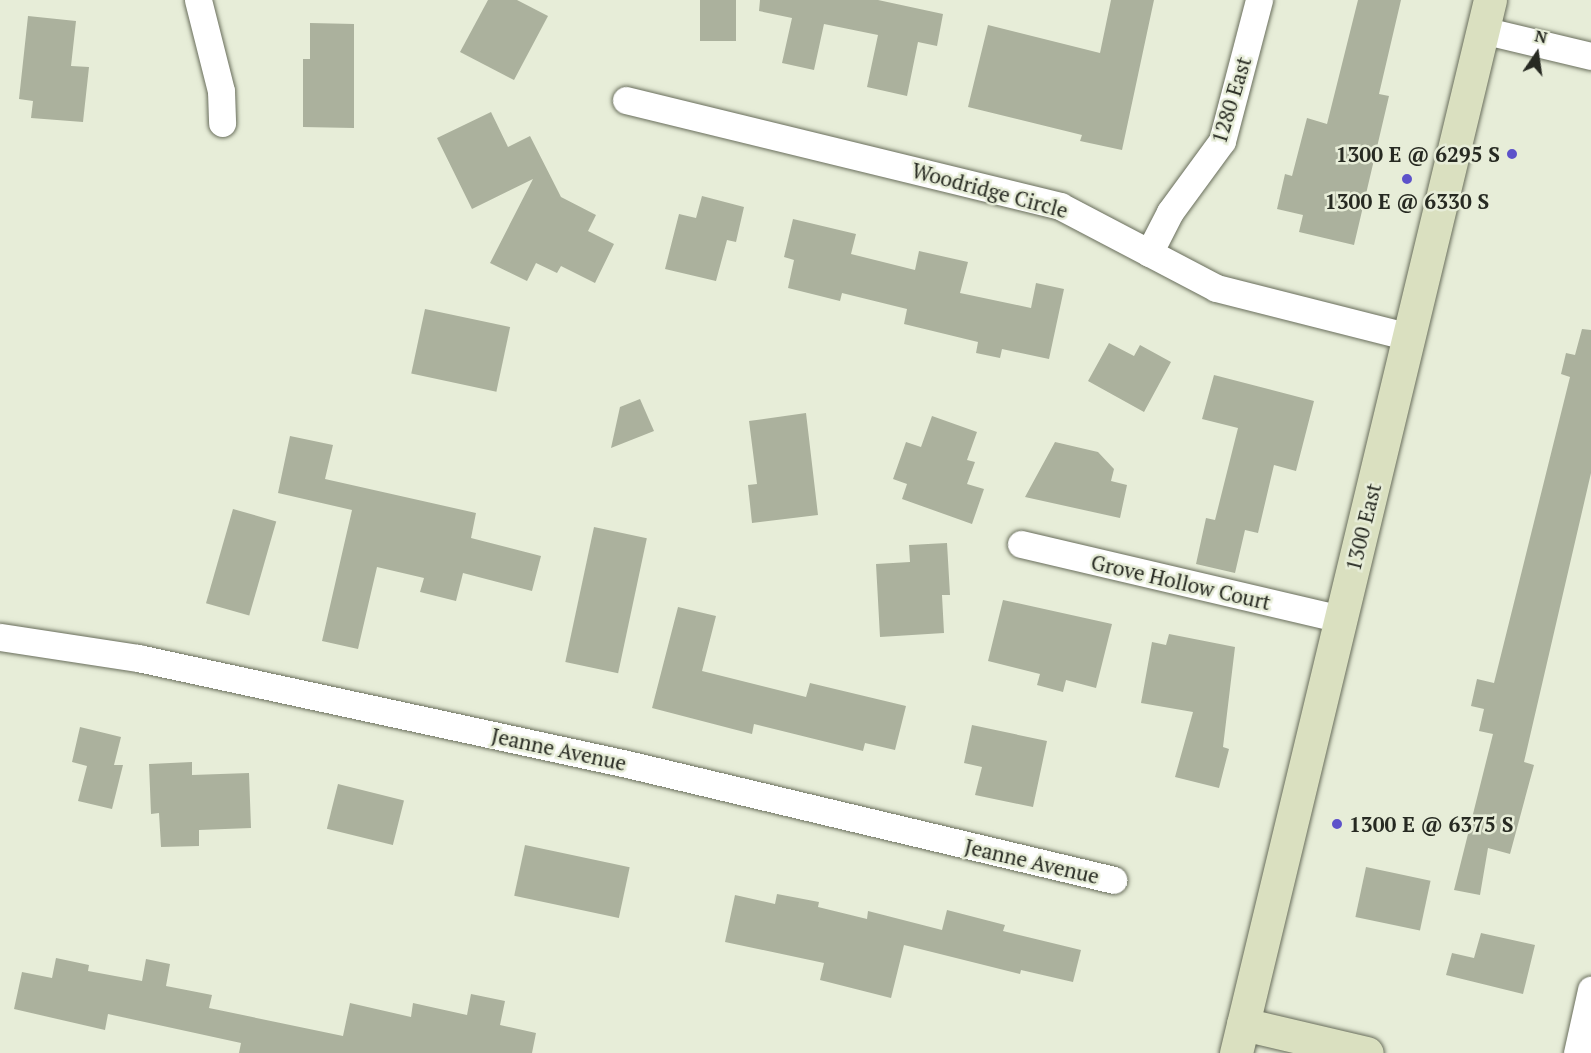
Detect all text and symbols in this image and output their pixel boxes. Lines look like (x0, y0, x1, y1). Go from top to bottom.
north arrow (1507, 24, 1567, 84)
text: N (1533, 24, 1549, 49)
street label: 1280 East (1206, 53, 1256, 147)
place label: 1300 E @ 6295 S (1336, 141, 1500, 167)
marker: 1300 E @ 6295 S (1505, 147, 1519, 161)
street label: Woodridge Circle (909, 157, 1071, 223)
marker: 1300 E @ 6330 S (1400, 172, 1414, 186)
place label: 1300 E @ 6330 S (1325, 188, 1489, 214)
street label: 1300 East (1340, 480, 1386, 574)
street label: Grove Hollow Court (1089, 549, 1273, 615)
street label: Jeanne Avenue (489, 722, 629, 776)
place label: 1300 E @ 6375 S (1349, 811, 1513, 837)
marker: 1300 E @ 6375 S (1330, 817, 1344, 831)
street label: Jeanne Avenue (962, 833, 1102, 889)

